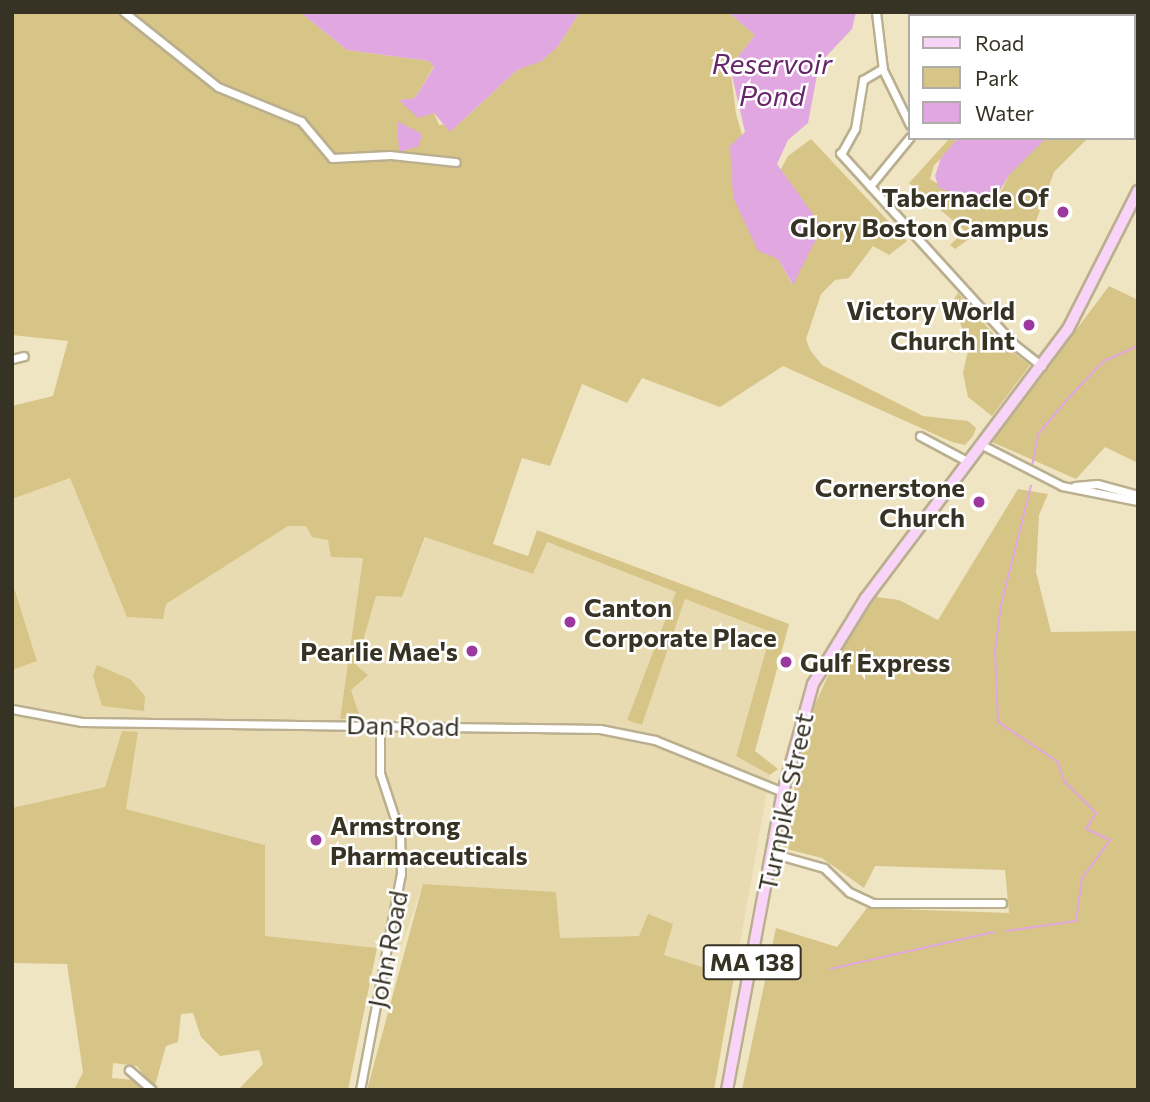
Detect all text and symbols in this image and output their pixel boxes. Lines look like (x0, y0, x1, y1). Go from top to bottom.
legend (908, 14, 1136, 140)
text: Road (975, 30, 1024, 55)
water label: Reservoir Pond (712, 46, 832, 112)
text: Park (975, 65, 1019, 90)
text: Water (975, 100, 1034, 125)
place label: Tabernacle Of Glory Boston Campus (790, 181, 1049, 242)
marker: Tabernacle Of Glory Boston Campus (1055, 204, 1071, 220)
place label: Victory World Church Int (846, 294, 1015, 356)
marker: Victory World Church Int (1021, 317, 1037, 333)
place label: Cornerstone Church (815, 471, 965, 532)
marker: Cornerstone Church (971, 494, 987, 510)
place label: Canton Corporate Place (584, 591, 777, 652)
marker: Canton Corporate Place (562, 614, 578, 630)
place label: Pearlie Mae's (300, 635, 458, 667)
marker: Pearlie Mae's (464, 643, 480, 659)
place label: Gulf Express (800, 646, 950, 678)
marker: Gulf Express (778, 654, 794, 670)
street label: Dan Road (346, 708, 460, 742)
street label: Turnpike Street (751, 710, 819, 894)
place label: Armstrong Pharmaceuticals (330, 809, 528, 870)
marker: Armstrong Pharmaceuticals (308, 832, 324, 848)
street label: John Road (360, 888, 414, 1010)
road number: MA 138 (701, 942, 803, 982)

